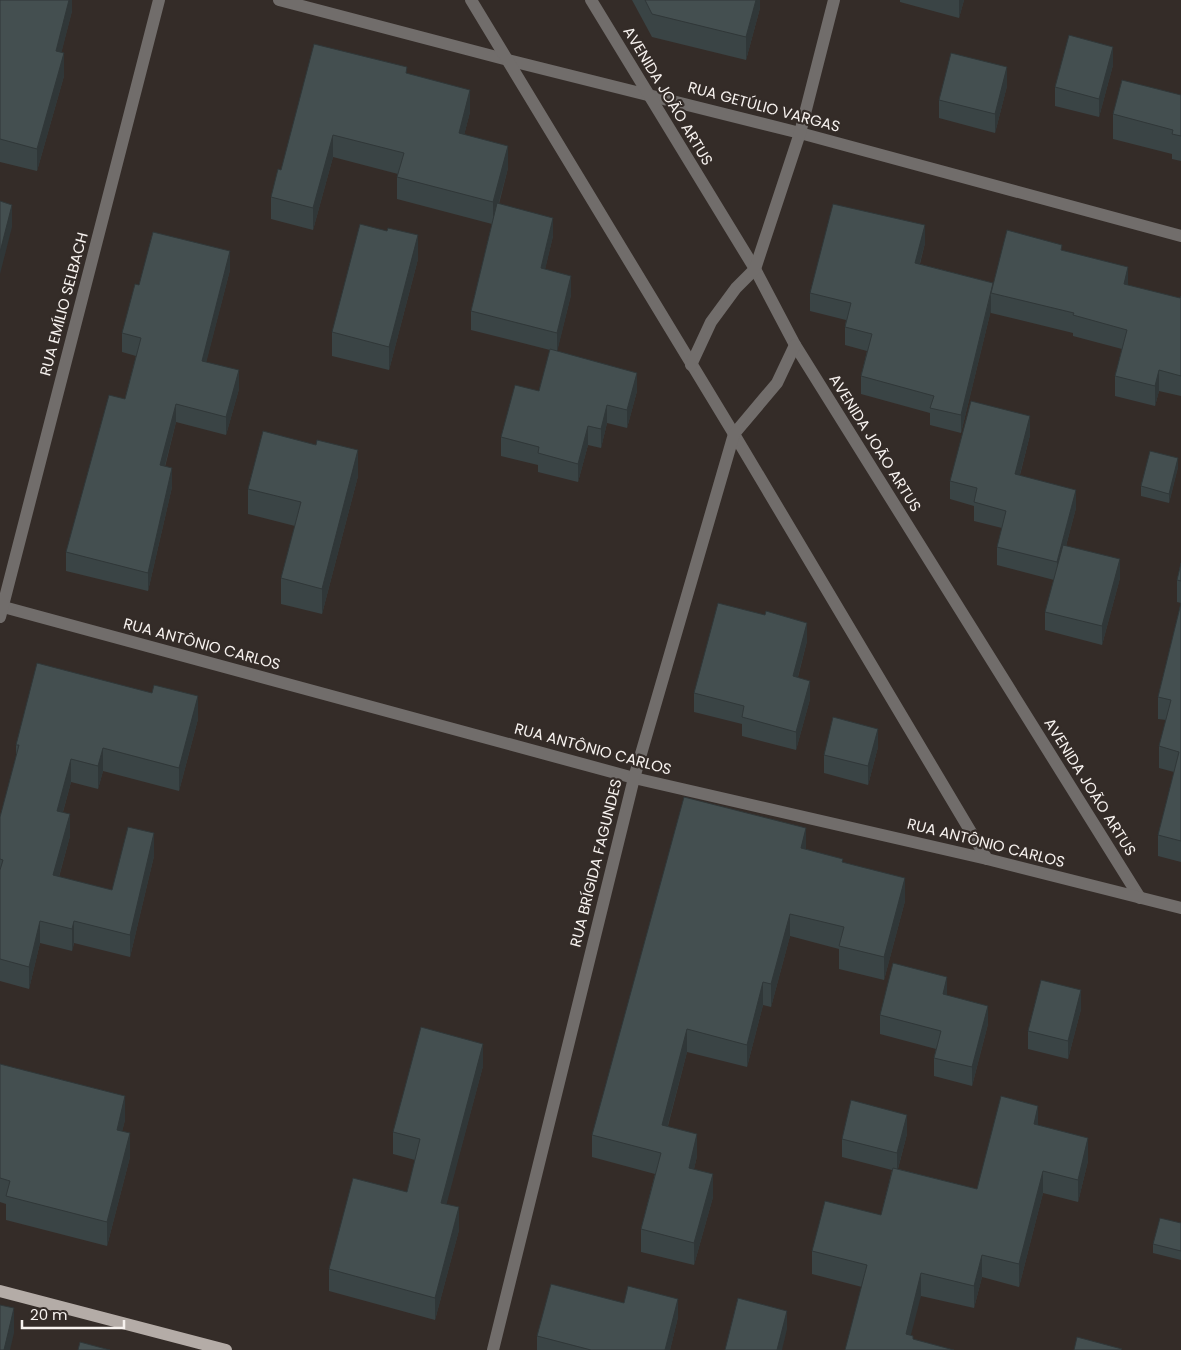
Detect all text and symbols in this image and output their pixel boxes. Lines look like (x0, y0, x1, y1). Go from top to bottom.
street label: AVENIDA JOÃO ARTUS (619, 22, 718, 169)
street label: RUA GETÚLIO VARGAS (686, 76, 843, 137)
street label: RUA EMÍLIO SELBACH (34, 230, 93, 378)
street label: AVENIDA JOÃO ARTUS (824, 370, 926, 516)
street label: RUA ANTÔNIO CARLOS (121, 612, 283, 675)
street label: AVENIDA JOÃO ARTUS (1039, 714, 1141, 860)
street label: RUA ANTÔNIO CARLOS (512, 717, 674, 780)
street label: RUA BRÍGIDA FAGUNDES (564, 777, 627, 949)
street label: RUA ANTÔNIO CARLOS (905, 813, 1067, 872)
scale bar (22, 1298, 125, 1330)
text: 20 m (30, 1304, 68, 1325)

